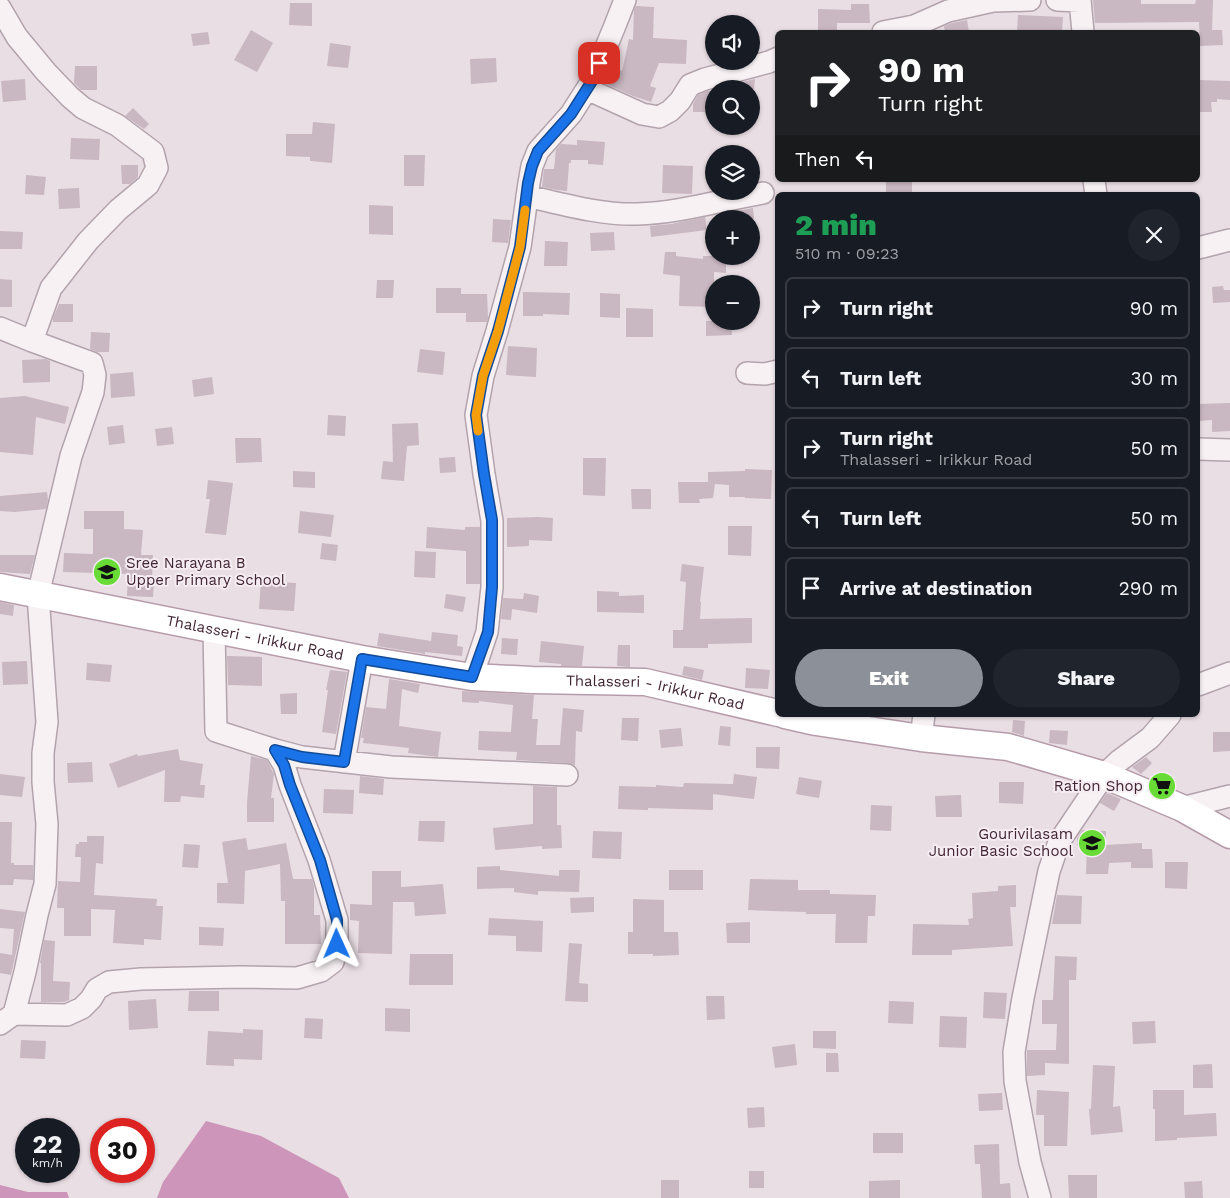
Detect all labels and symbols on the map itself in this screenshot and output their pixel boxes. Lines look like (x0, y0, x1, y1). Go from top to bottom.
pin (578, 42, 620, 84)
place label: Sree Narayana B Upper Primary School (126, 554, 286, 589)
school or university icon: Sree Narayana B Upper Primary School (92, 557, 122, 587)
street label: Thalasseri - Irikkur Road (165, 611, 345, 664)
street label: Thalasseri - Irikkur Road (566, 672, 746, 714)
supermarket icon: Ration Shop (1147, 771, 1177, 801)
place label: Ration Shop (1054, 777, 1143, 795)
place label: Gourivilasam Junior Basic School (929, 825, 1073, 860)
school or university icon: Gourivilasam Junior Basic School (1077, 828, 1107, 858)
position arrow (310, 917, 362, 969)
speed limit sign: 30 (90, 1118, 155, 1183)

